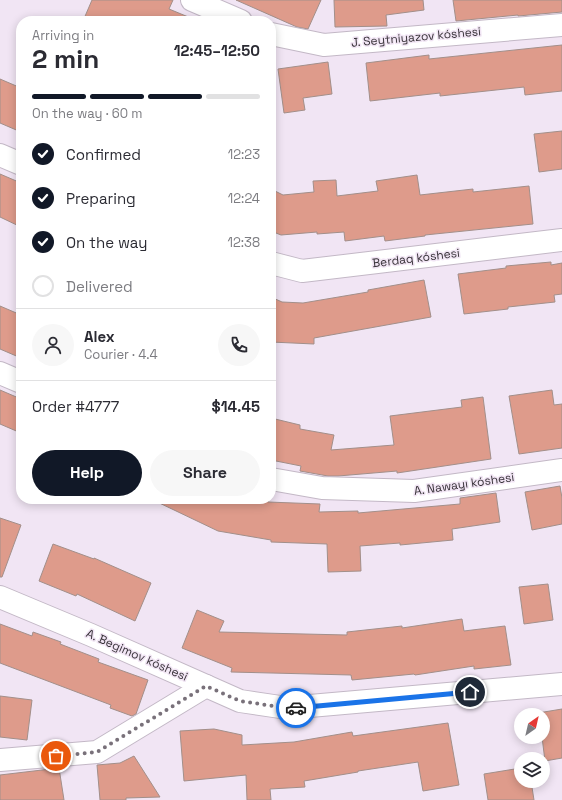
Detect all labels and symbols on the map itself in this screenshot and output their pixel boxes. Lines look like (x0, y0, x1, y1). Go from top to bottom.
street label: J. Seytniyazov kóshesi (350, 23, 482, 51)
street label: Berdaq kóshesi (371, 245, 461, 271)
street label: A. Nawayı kóshesi (413, 469, 515, 499)
street label: A. Begimov kóshesi (84, 625, 190, 685)
pin (453, 675, 487, 709)
courier (276, 688, 316, 728)
north arrow (514, 708, 550, 744)
pin (39, 739, 73, 773)

